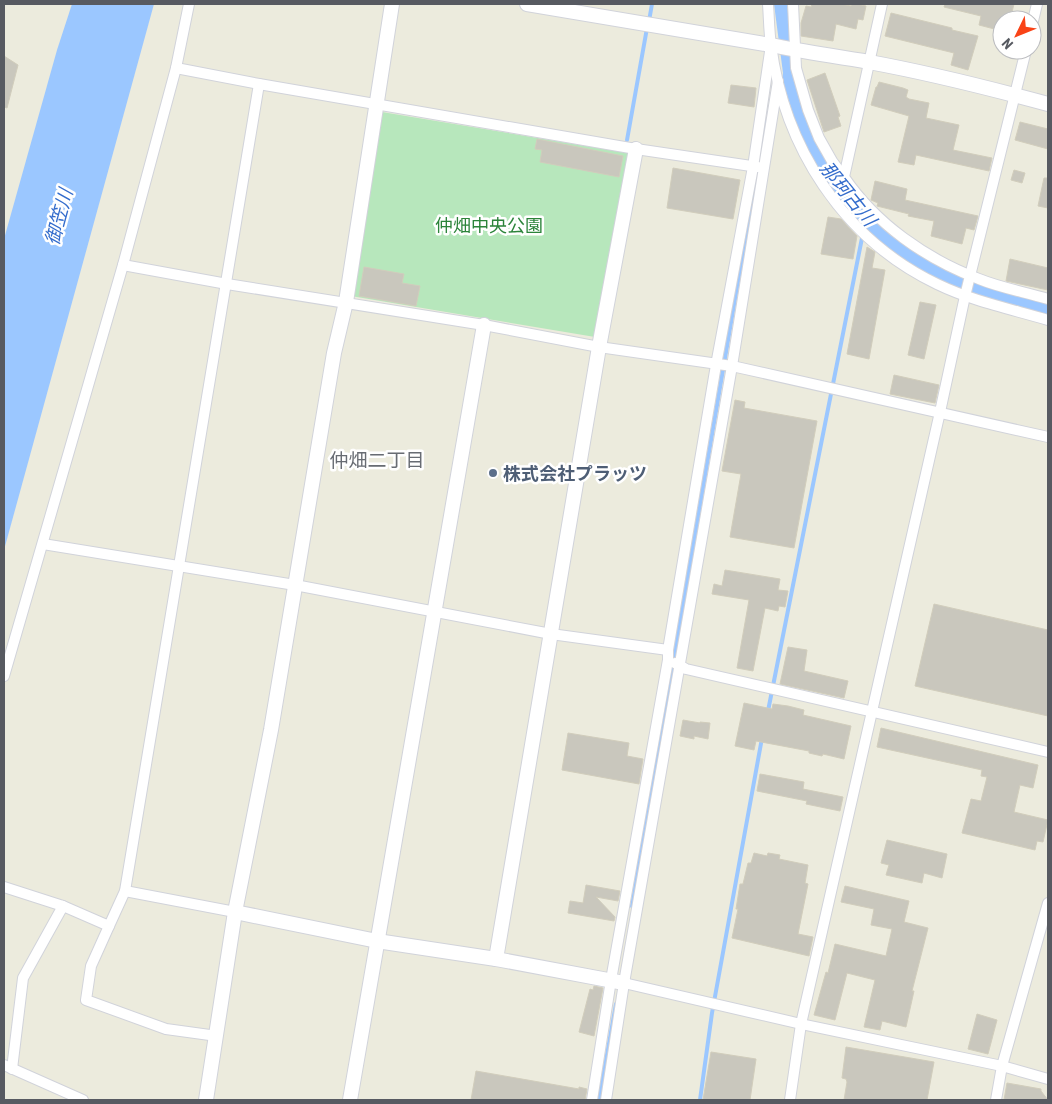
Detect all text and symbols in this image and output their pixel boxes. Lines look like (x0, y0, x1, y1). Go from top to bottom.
north arrow (992, 10, 1042, 60)
text: N (999, 35, 1016, 52)
water label: 那珂古川 (815, 157, 882, 232)
water label: 御笠川 (41, 185, 78, 248)
park label: 仲畑中央公園 (435, 215, 543, 236)
district label: 仲畑二丁目 (329, 449, 425, 472)
place label: 株式会社プラッツ (503, 463, 647, 484)
marker: 株式会社プラッツ (487, 467, 499, 479)

